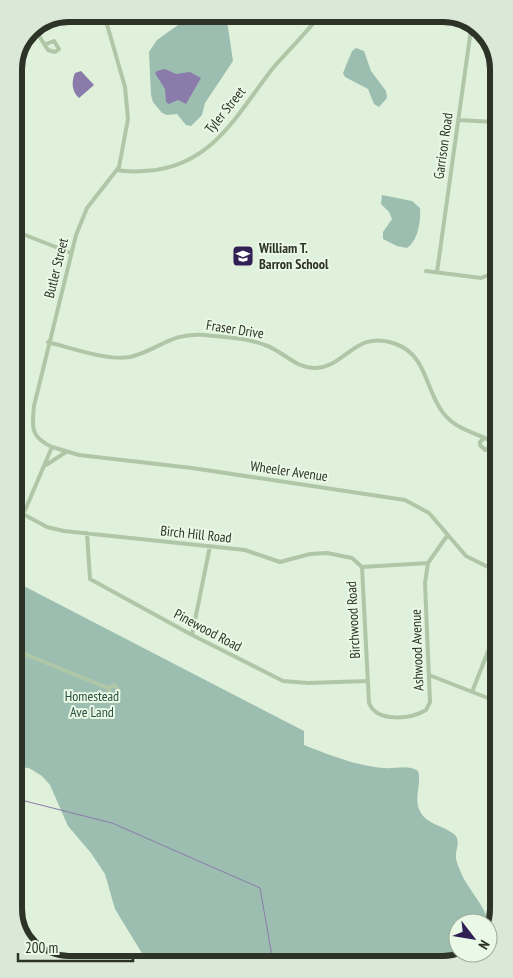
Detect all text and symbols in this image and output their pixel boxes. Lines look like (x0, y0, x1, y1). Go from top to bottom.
street label: Tyler Street (201, 83, 249, 137)
street label: Garrison Road (429, 112, 457, 180)
street label: Butler Street (40, 236, 72, 300)
place label: William T. Barron School (258, 239, 329, 273)
school or university icon: William T. Barron School (231, 244, 255, 268)
street label: Fraser Drive (205, 316, 265, 342)
street label: Wheeler Avenue (249, 457, 329, 485)
street label: Birch Hill Road (160, 521, 232, 547)
street label: Birchwood Road (342, 581, 364, 659)
street label: Pinewood Road (171, 605, 245, 655)
street label: Ashwood Avenue (407, 609, 427, 691)
park label: Homestead Ave Land (65, 687, 119, 721)
north arrow (448, 913, 498, 963)
scale bar (18, 930, 132, 962)
text: N (474, 937, 494, 953)
text: 200 m (25, 938, 58, 957)

